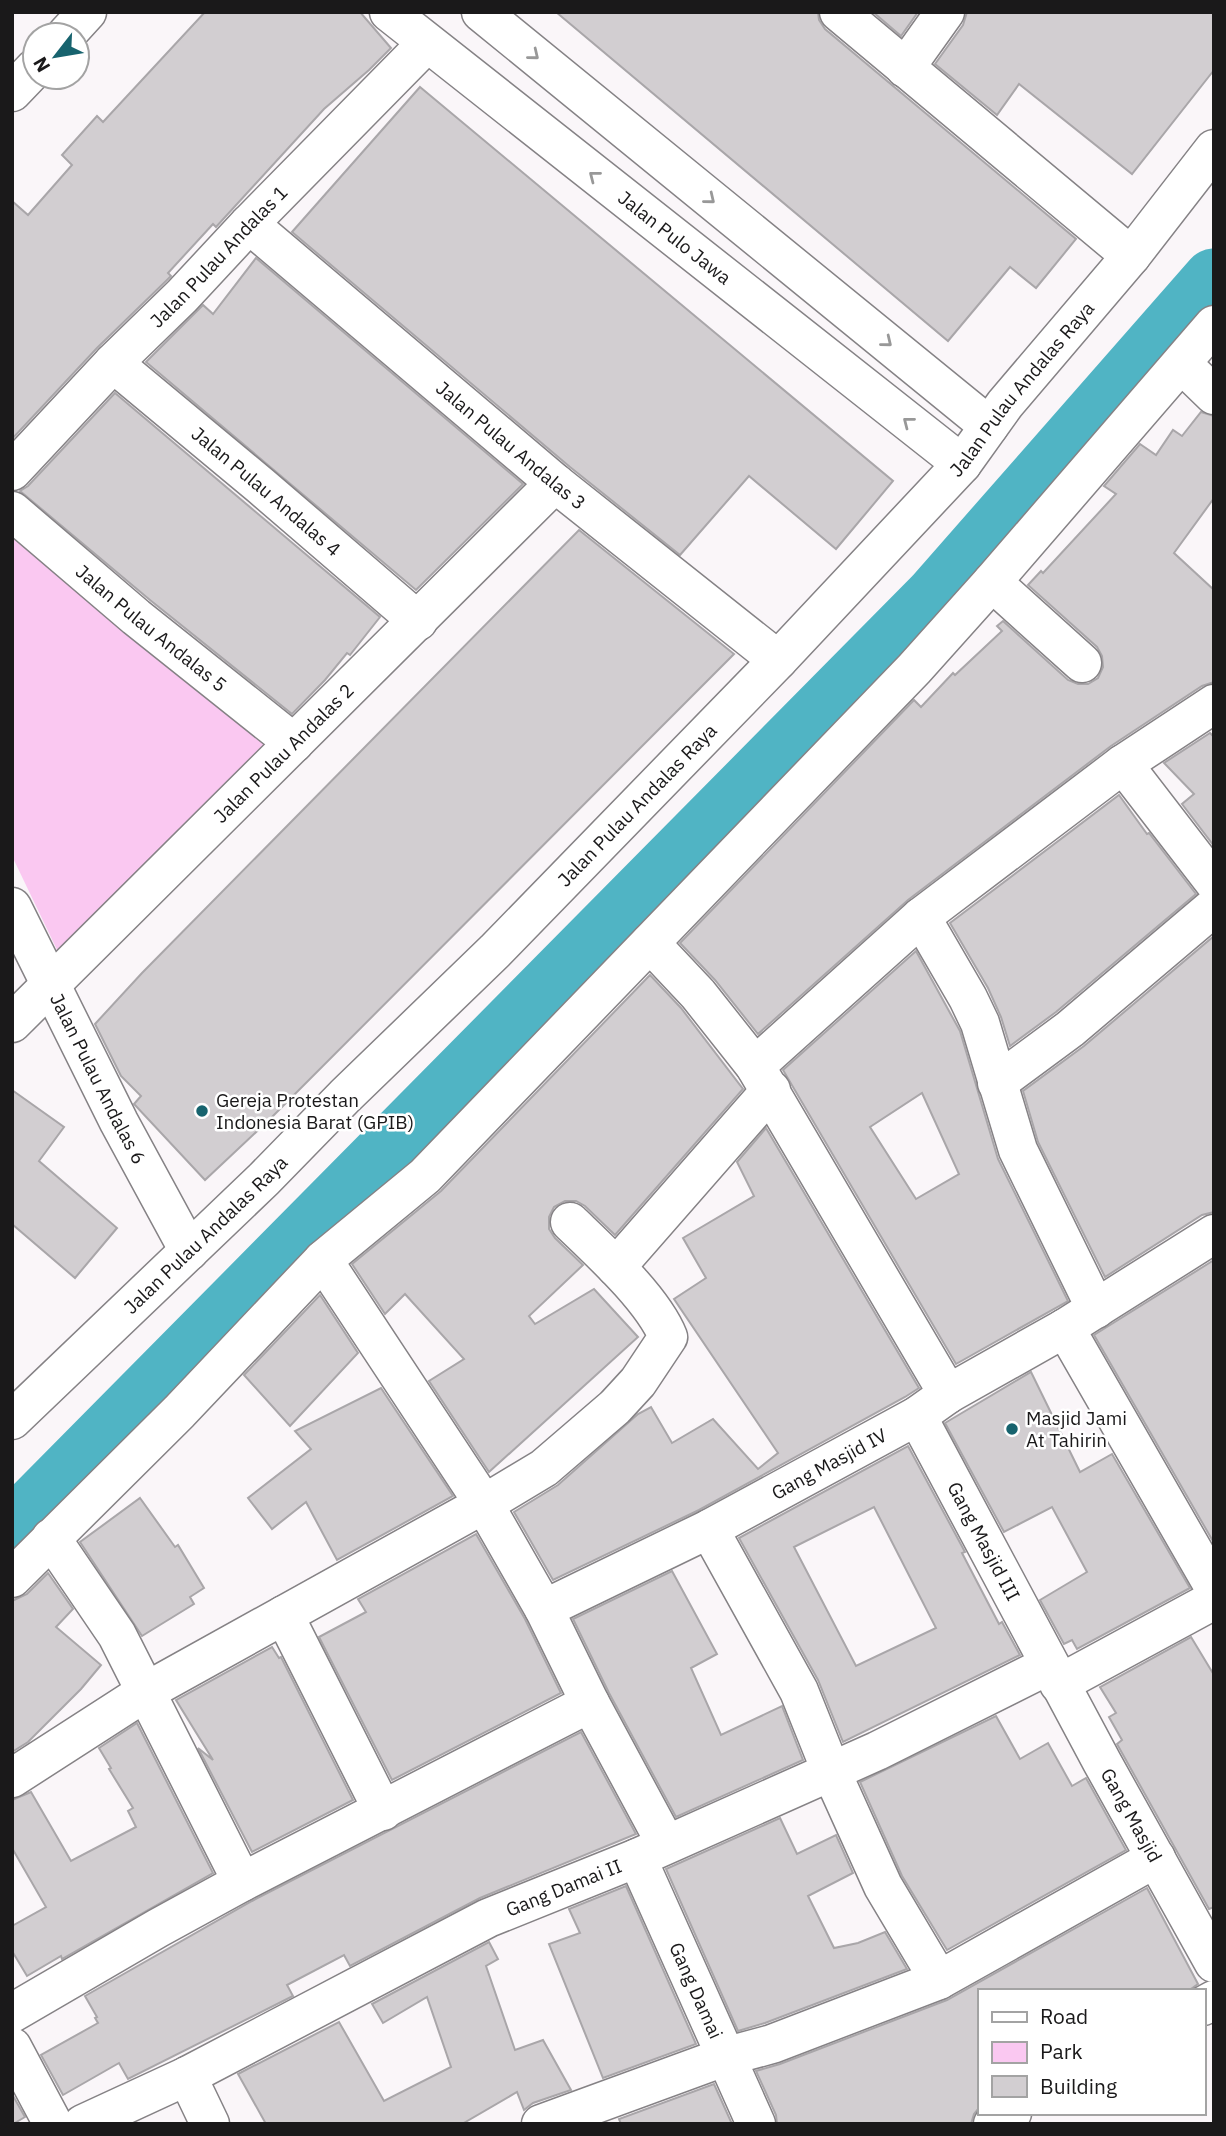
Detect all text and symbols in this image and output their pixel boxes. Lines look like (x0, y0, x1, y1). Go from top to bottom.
north arrow (21, 21, 91, 91)
one-way arrow (526, 47, 538, 60)
text: N (28, 53, 55, 77)
one-way arrow (589, 171, 602, 184)
street label: Jalan Pulau Andalas 1 (145, 180, 292, 333)
street label: Jalan Pulo Jawa (613, 185, 736, 289)
one-way arrow (702, 191, 715, 203)
street label: Jalan Pulau Andalas Raya (944, 296, 1099, 482)
one-way arrow (879, 334, 891, 347)
street label: Jalan Pulau Andalas 3 (431, 376, 591, 515)
one-way arrow (903, 417, 916, 430)
street label: Jalan Pulau Andalas 4 (187, 422, 346, 561)
street label: Jalan Pulau Andalas 5 (71, 559, 232, 697)
street label: Jalan Pulau Andalas 2 (208, 678, 359, 828)
street label: Jalan Pulau Andalas Raya (552, 718, 722, 891)
street label: Jalan Pulau Andalas 6 (45, 989, 151, 1168)
place label: Gereja Protestan Indonesia Barat (GPIB) (216, 1088, 414, 1134)
marker: Gereja Protestan Indonesia Barat (GPIB) (194, 1103, 210, 1119)
street label: Jalan Pulau Andalas Raya (119, 1150, 292, 1319)
place label: Masjid Jami At Tahirin (1026, 1406, 1127, 1452)
marker: Masjid Jami At Tahirin (1004, 1421, 1020, 1437)
street label: Gang Masjid IV (767, 1423, 891, 1505)
street label: Gang Masjid III (942, 1478, 1026, 1605)
street label: Gang Masjid (1096, 1764, 1167, 1866)
street label: Gang Damai II (502, 1853, 625, 1922)
street label: Gang Damai (664, 1938, 728, 2042)
legend (978, 1989, 1205, 2115)
text: Road (1040, 2002, 1088, 2030)
text: Park (1040, 2037, 1083, 2065)
text: Building (1040, 2072, 1117, 2100)

